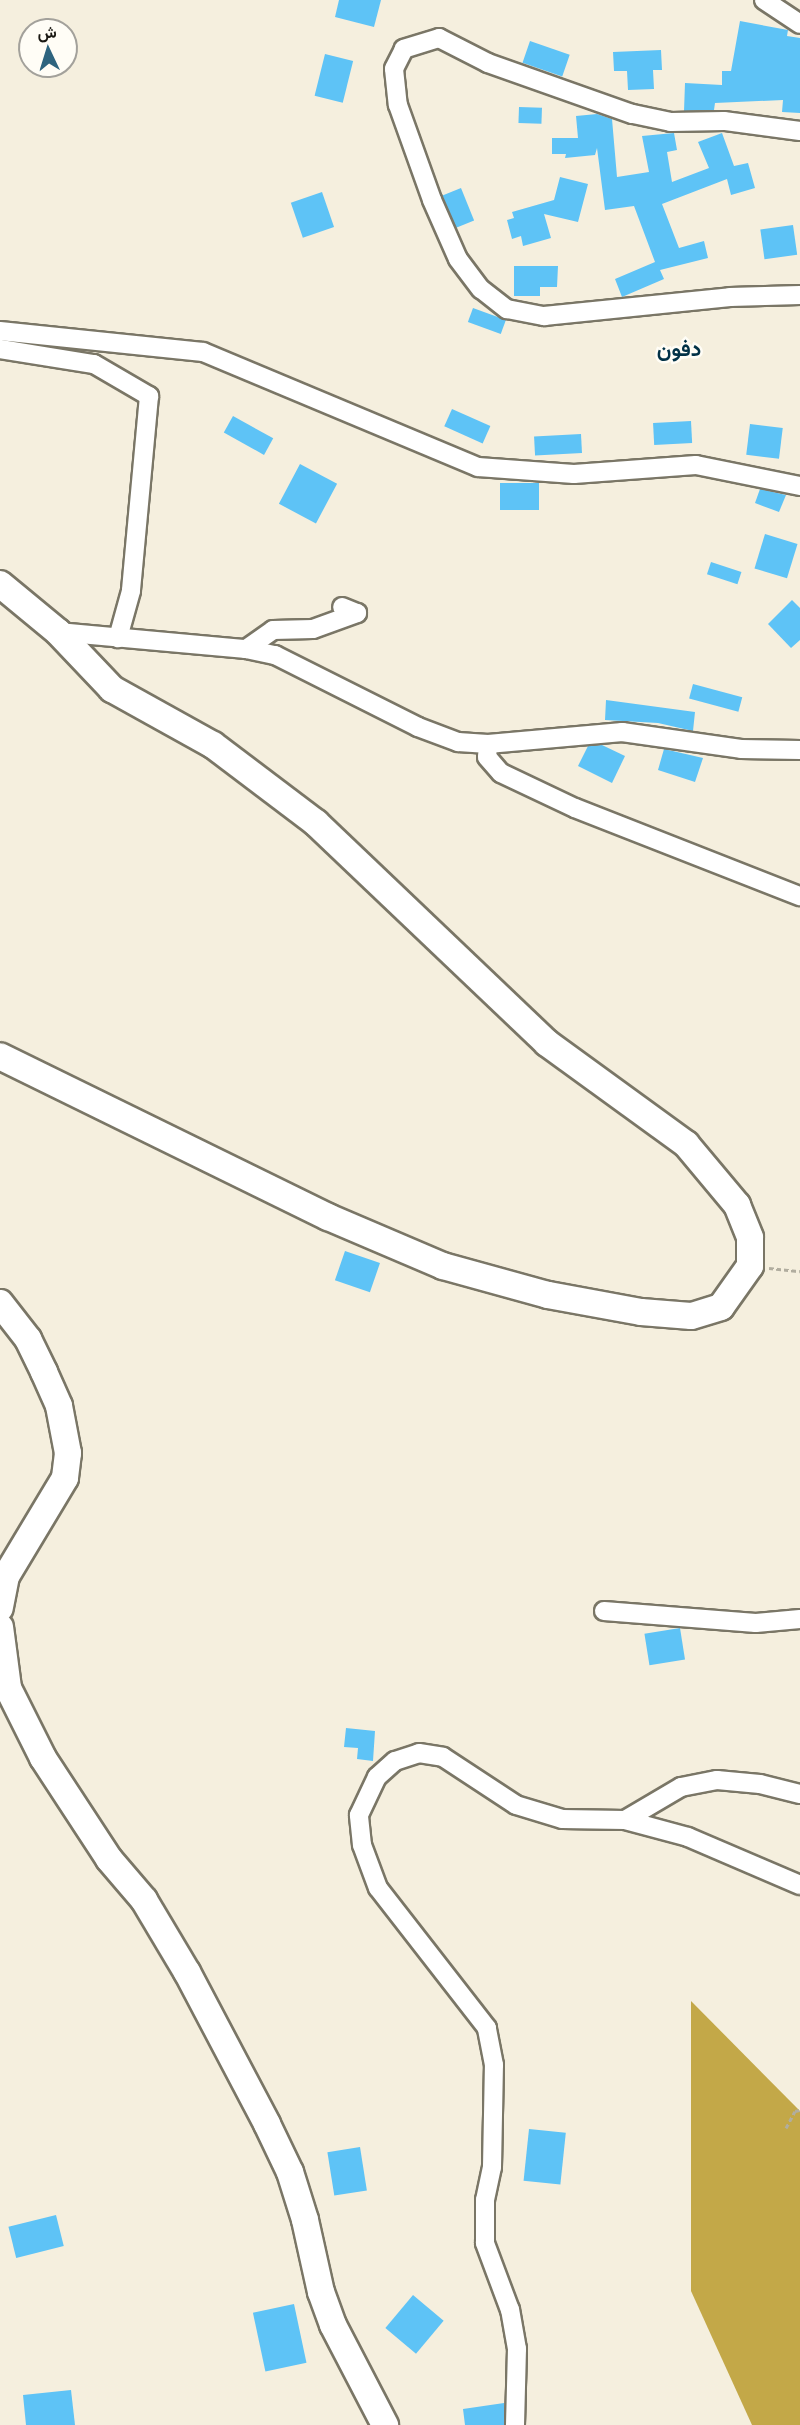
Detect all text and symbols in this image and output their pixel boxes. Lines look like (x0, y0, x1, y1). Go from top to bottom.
north arrow (18, 18, 78, 78)
text: ش (37, 20, 57, 44)
district label: دفون (657, 335, 701, 361)

